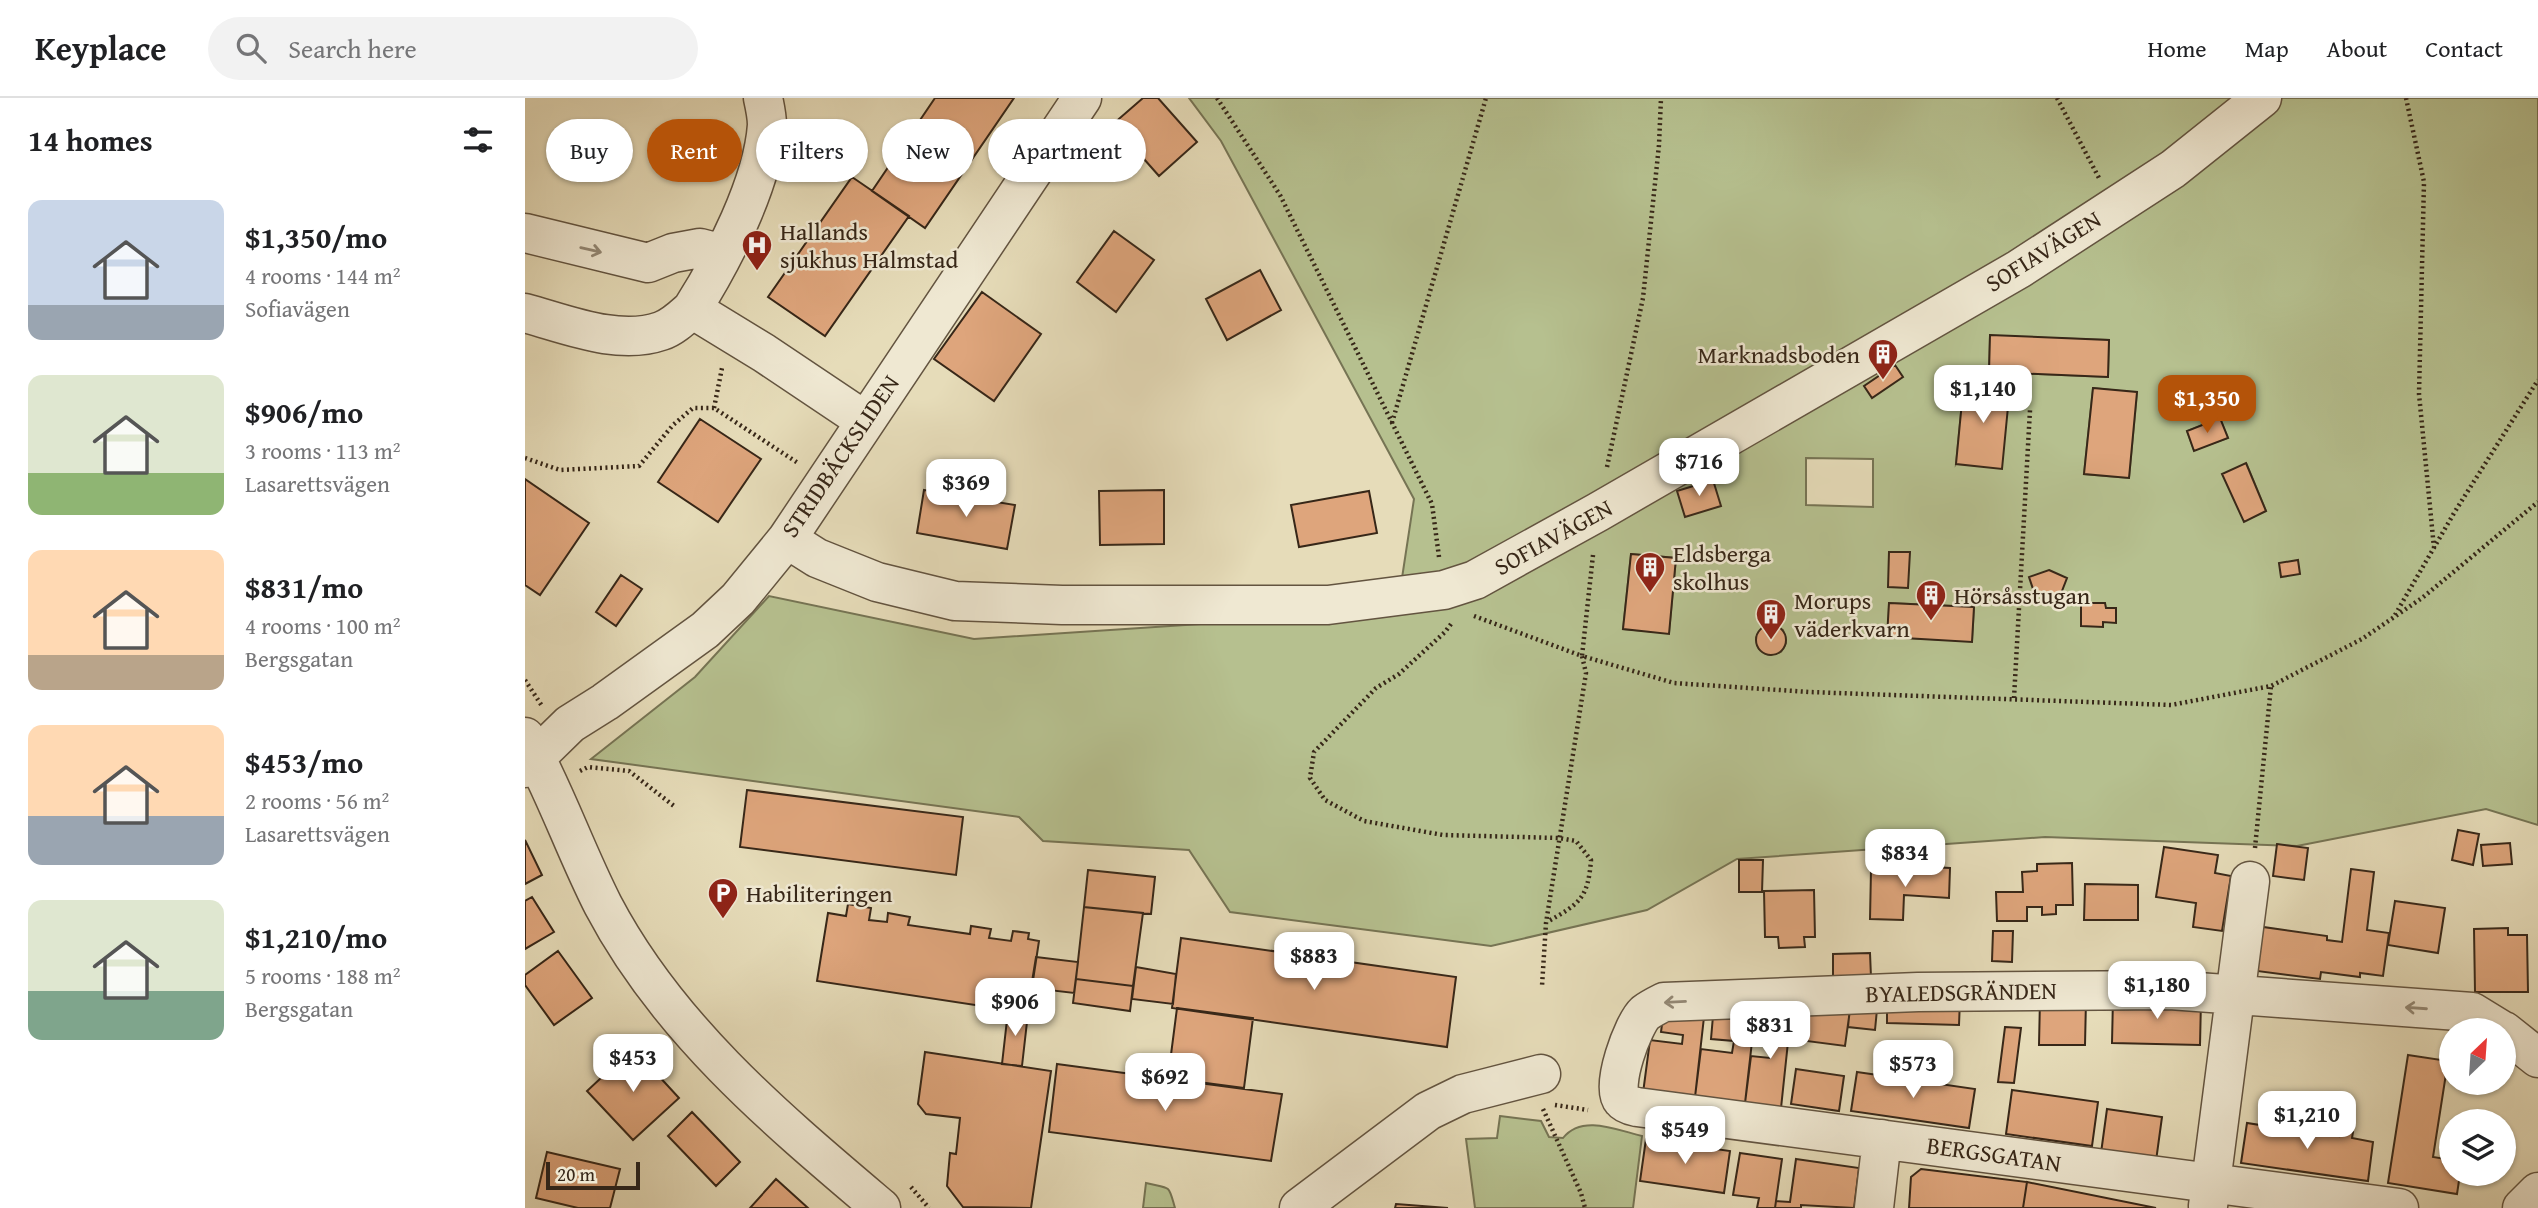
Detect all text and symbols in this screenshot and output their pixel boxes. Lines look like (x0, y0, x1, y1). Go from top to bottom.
search box (208, 17, 698, 80)
text: Keyplace (35, 24, 166, 72)
icon: search (232, 29, 270, 67)
text: Search here (288, 29, 417, 68)
text: Home (2148, 31, 2207, 66)
text: Map (2245, 31, 2289, 66)
text: About (2327, 31, 2387, 66)
text: Contact (2425, 31, 2503, 66)
text: 14 homes (28, 118, 153, 162)
chip: Buy (546, 119, 633, 182)
chip: Rent (647, 119, 742, 182)
chip: Filters (756, 119, 868, 182)
chip: New (882, 119, 974, 182)
chip: Apartment (988, 119, 1146, 182)
icon: filters (459, 121, 497, 159)
street label: SOFIAVÄGEN (1978, 201, 2108, 300)
place label: Hallands sjukhus Halmstad (780, 214, 958, 277)
text: $1,350/mo (245, 215, 387, 259)
icon: home (84, 228, 168, 312)
hospital icon: Hallands sjukhus Halmstad (740, 228, 774, 272)
one-way arrow (579, 243, 602, 257)
text: 4 rooms · 144 m² (245, 259, 400, 292)
text: Sofiavägen (245, 292, 350, 325)
place label: Marknadsboden (1698, 337, 1861, 372)
building icon: Marknadsboden (1866, 337, 1900, 381)
pin: $1,140 (1926, 366, 2040, 425)
street label: STRIDBÄCKSLIDEN (772, 367, 908, 544)
text: $1,140 (1950, 371, 2016, 404)
pin: $1,350 (2150, 376, 2264, 435)
text: $1,350 (2174, 381, 2240, 414)
text: $906/mo (245, 390, 363, 434)
icon: home (84, 403, 168, 487)
text: 3 rooms · 113 m² (245, 434, 400, 467)
pin: $716 (1658, 438, 1740, 498)
text: $716 (1675, 444, 1723, 477)
pin: $369 (925, 460, 1007, 519)
text: $369 (942, 465, 990, 498)
text: Lasarettsvägen (245, 467, 390, 500)
street label: SOFIAVÄGEN (1488, 490, 1619, 584)
place label: Eldsberga skolhus (1673, 536, 1772, 599)
building icon: Eldsberga skolhus (1633, 550, 1667, 594)
text: $831/mo (245, 565, 363, 609)
icon: home (84, 578, 168, 662)
building icon: Hörsåsstugan (1914, 578, 1948, 622)
place label: Hörsåsstugan (1954, 578, 2091, 613)
place label: Morups väderkvarn (1794, 583, 1910, 646)
building icon: Morups väderkvarn (1754, 597, 1788, 641)
text: 4 rooms · 100 m² (245, 609, 400, 642)
text: Bergsgatan (245, 642, 353, 675)
text: $453/mo (245, 740, 363, 784)
icon: home (84, 753, 168, 837)
text: 2 rooms · 56 m² (245, 784, 389, 817)
text: Lasarettsvägen (245, 817, 390, 850)
pin: $834 (1864, 830, 1946, 889)
text: $834 (1881, 835, 1929, 868)
parking icon: Habiliteringen (706, 876, 740, 920)
place label: Habiliteringen (746, 876, 893, 911)
text: $1,210/mo (245, 915, 387, 959)
icon: home (84, 928, 168, 1012)
pin: $883 (1273, 932, 1355, 992)
text: $883 (1290, 938, 1338, 971)
text: 5 rooms · 188 m² (245, 959, 400, 992)
pin: $1,180 (2100, 962, 2214, 1021)
text: $1,180 (2124, 967, 2190, 1000)
street label: BYALEDSGRÄNDEN (1865, 973, 2057, 1011)
pin: $906 (974, 978, 1056, 1038)
text: $906 (991, 984, 1039, 1017)
text: Bergsgatan (245, 992, 353, 1025)
one-way arrow (1664, 995, 1687, 1008)
one-way arrow (2405, 1001, 2428, 1014)
pin: $831 (1729, 1002, 1811, 1061)
text: $831 (1746, 1007, 1794, 1040)
north arrow (2439, 1018, 2517, 1096)
map controls (2439, 1018, 2516, 1186)
pin: $453 (592, 1034, 674, 1094)
text: $453 (609, 1040, 657, 1073)
pin: $573 (1872, 1040, 1954, 1100)
text: $573 (1889, 1046, 1937, 1079)
pin: $692 (1124, 1054, 1206, 1113)
text: $692 (1141, 1059, 1189, 1092)
pin: $1,210 (2250, 1091, 2364, 1151)
text: $1,210 (2274, 1097, 2340, 1130)
pin: $549 (1644, 1107, 1726, 1166)
button: layers (2439, 1109, 2516, 1186)
text: $549 (1661, 1112, 1709, 1145)
street label: BERGSGATAN (1925, 1127, 2064, 1181)
scale bar (546, 1159, 641, 1191)
text: 20 m (557, 1160, 595, 1188)

